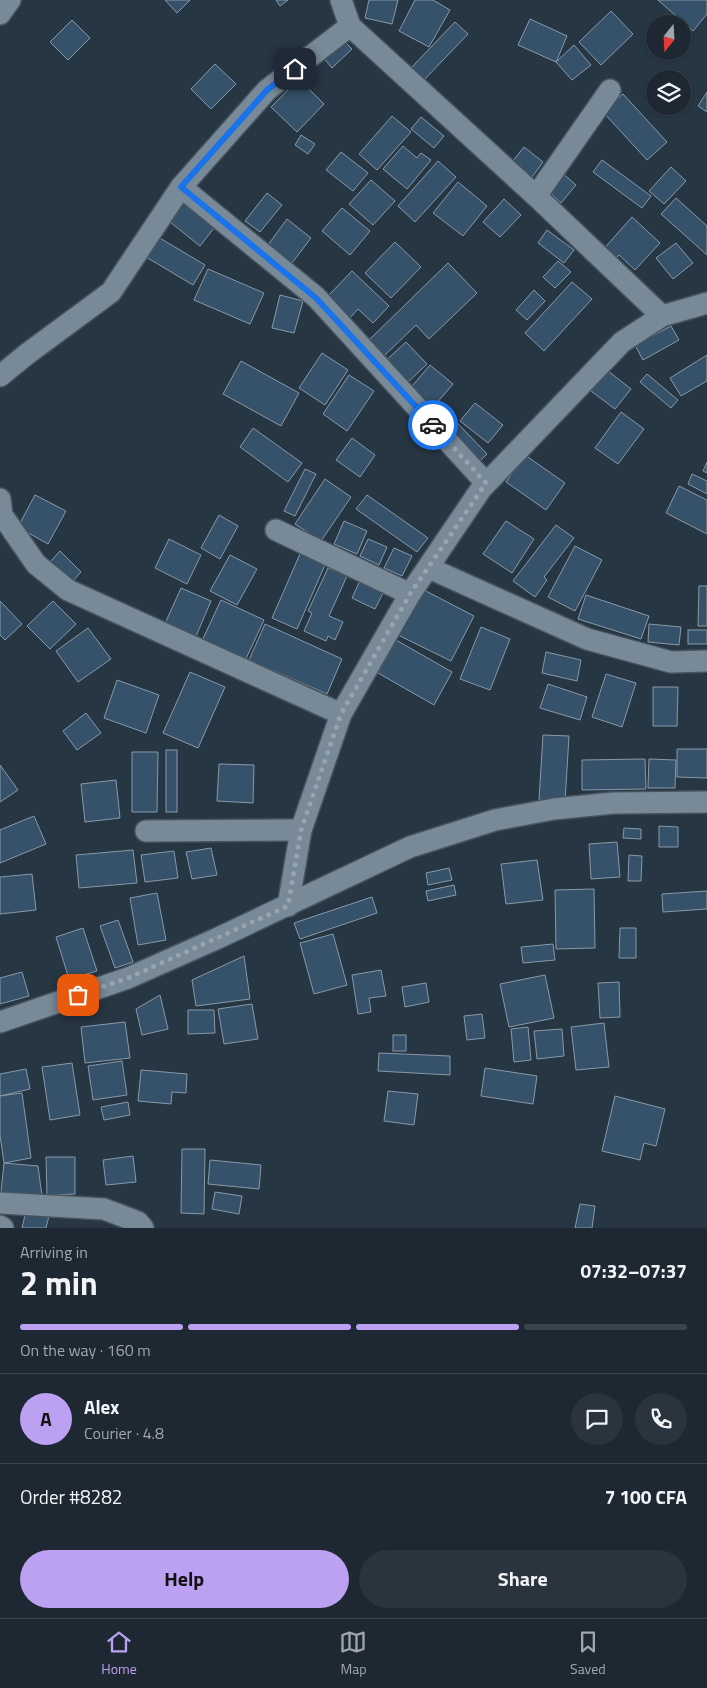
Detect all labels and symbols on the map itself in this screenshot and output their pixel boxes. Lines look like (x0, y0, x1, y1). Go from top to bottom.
north arrow (646, 15, 691, 60)
pin (274, 48, 316, 90)
courier (408, 400, 458, 450)
pin (57, 974, 99, 1016)

